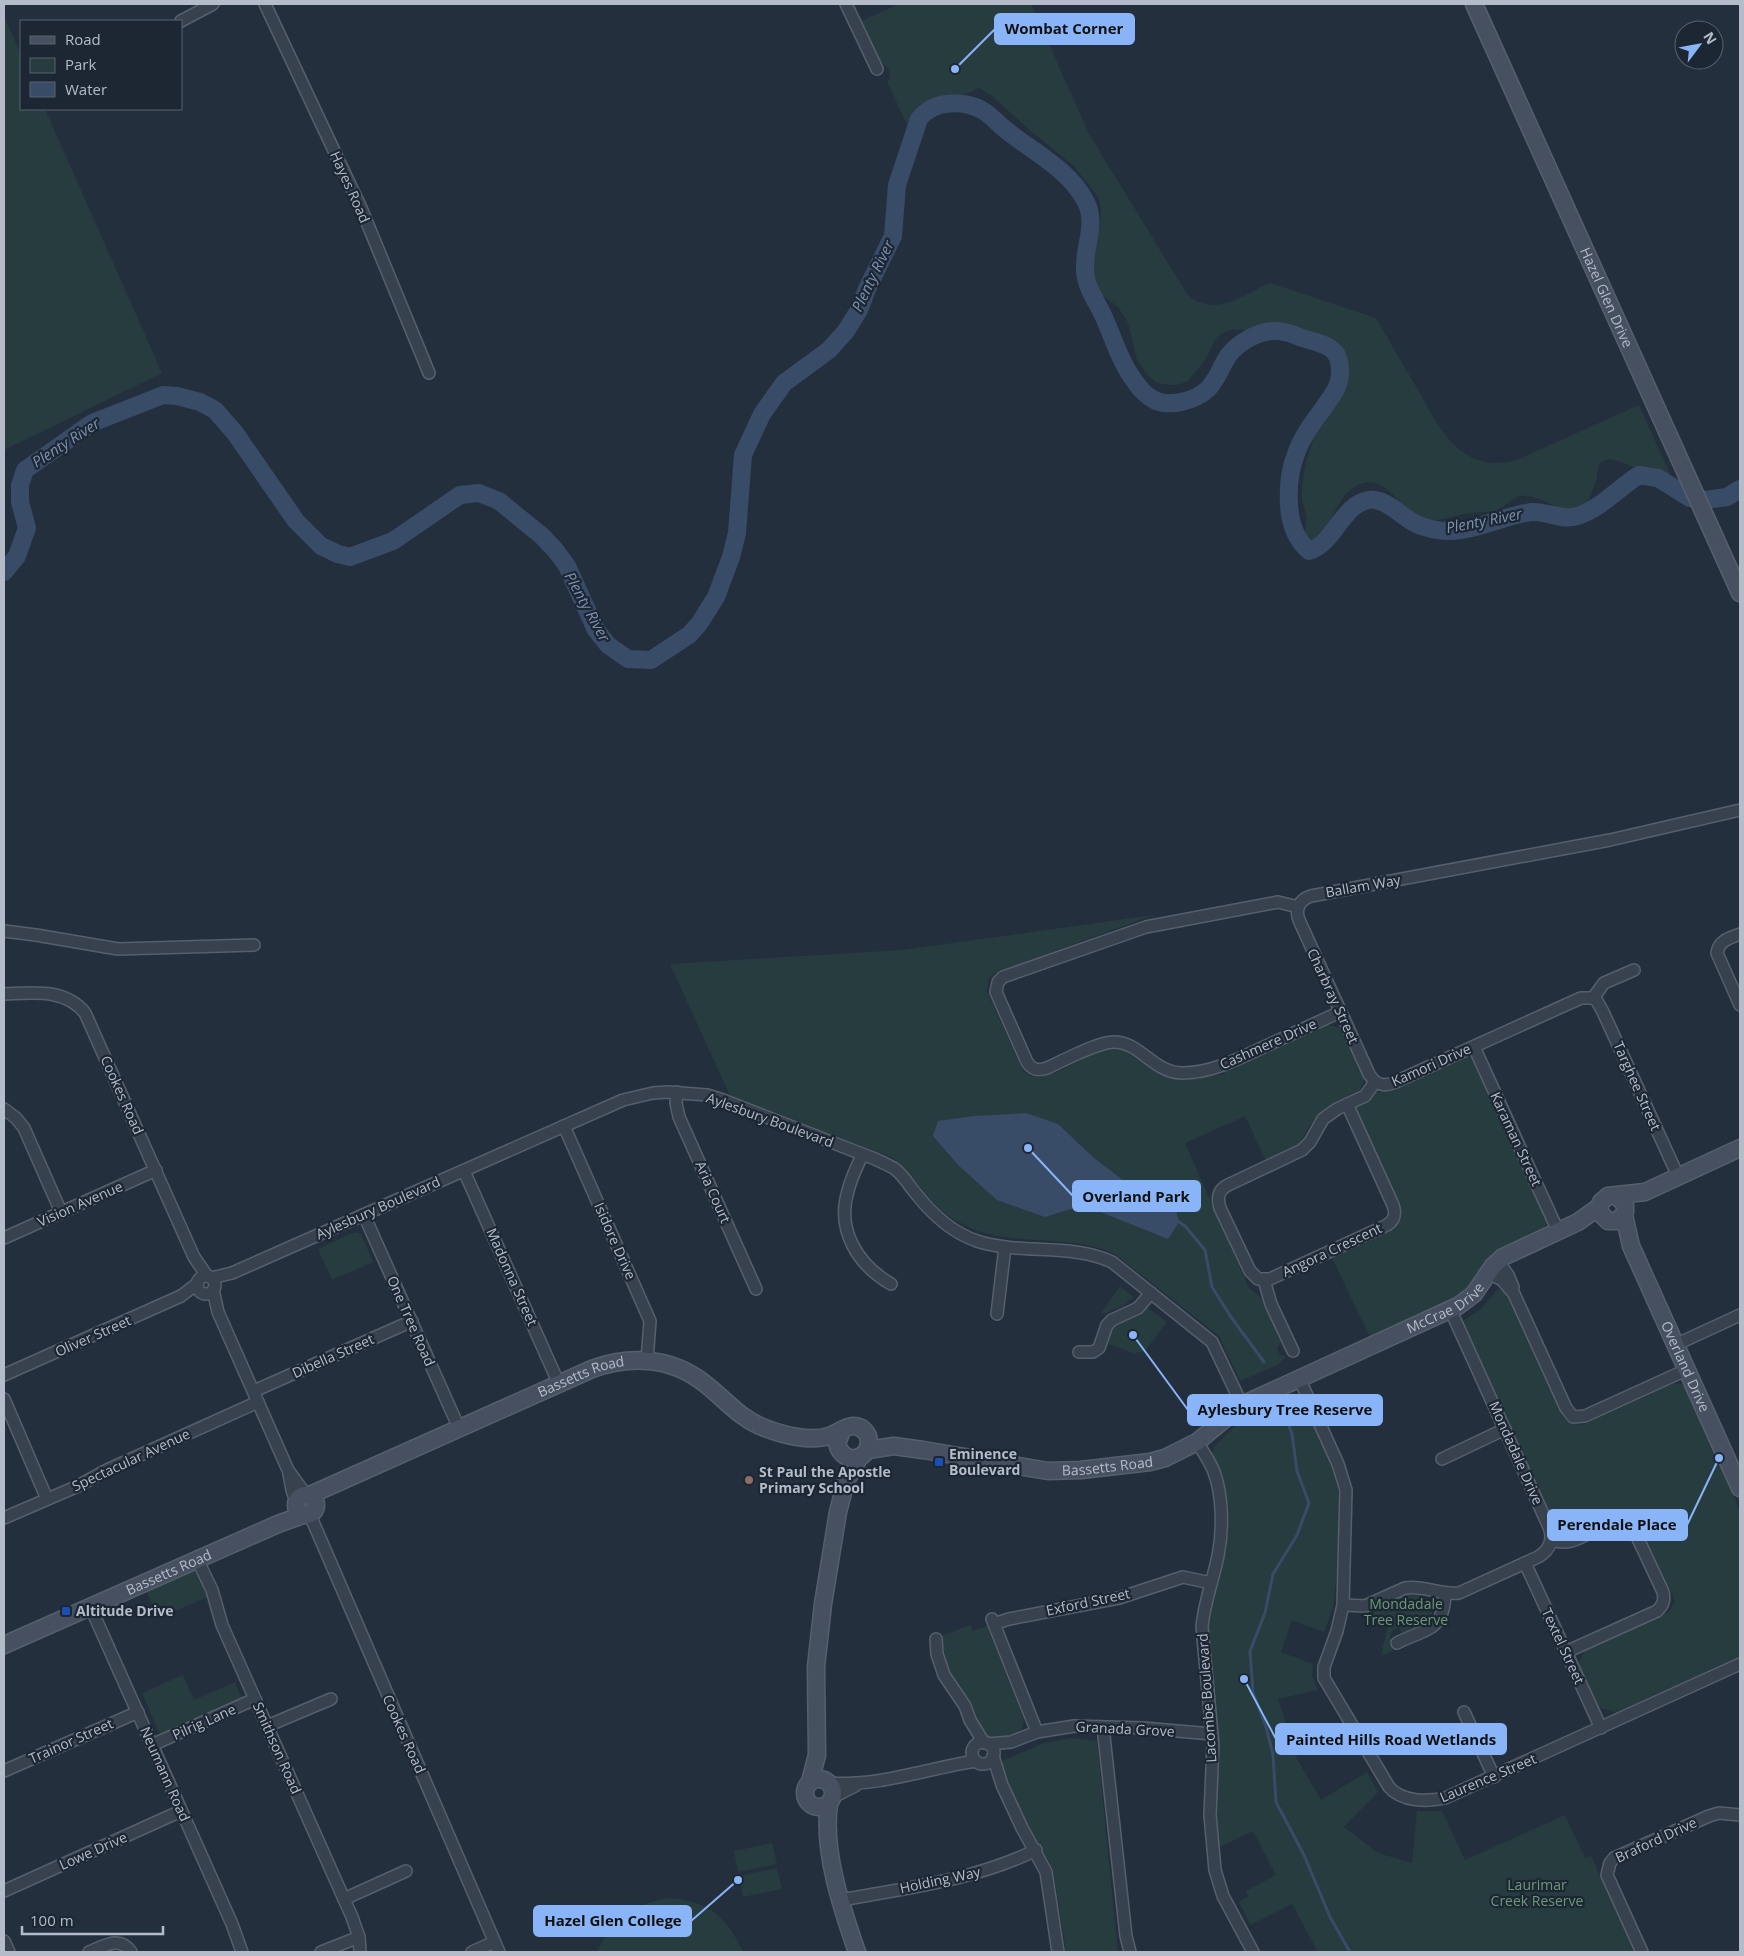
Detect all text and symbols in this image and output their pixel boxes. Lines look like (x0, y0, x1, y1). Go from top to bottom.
callout: Wombat Corner (995, 14, 1134, 44)
text: Wombat Corner (1005, 18, 1124, 38)
legend (20, 20, 182, 110)
north arrow (1674, 20, 1724, 70)
text: N (1699, 28, 1722, 48)
text: Road (65, 29, 101, 49)
text: Park (65, 54, 96, 74)
text: Water (65, 79, 107, 99)
street label: Hayes Road (326, 148, 375, 226)
water label: Plenty River (846, 236, 898, 314)
street label: Hazel Glen Drive (1576, 244, 1638, 350)
water label: Plenty River (28, 412, 104, 471)
water label: Plenty River (1444, 503, 1524, 537)
water label: Plenty River (561, 568, 616, 646)
street label: Ballam Way (1324, 869, 1403, 901)
street label: Charbray Street (1303, 945, 1364, 1046)
street label: Cashmere Drive (1216, 1014, 1319, 1073)
street label: Targhee Street (1609, 1038, 1666, 1133)
street label: Kamori Drive (1388, 1039, 1474, 1090)
street label: Cookes Road (97, 1052, 148, 1137)
street label: Aylesbury Boulevard (704, 1088, 836, 1151)
street label: Karaman Street (1486, 1089, 1547, 1189)
street label: Aria Court (691, 1158, 736, 1226)
street label: Aylesbury Boulevard (313, 1172, 443, 1243)
street label: Vision Avenue (34, 1176, 126, 1231)
callout: Overland Park (1073, 1181, 1200, 1211)
text: Overland Park (1082, 1186, 1191, 1206)
street label: Isidore Drive (590, 1199, 641, 1283)
street label: Angora Crescent (1279, 1218, 1385, 1281)
street label: Madonna Street (482, 1225, 543, 1329)
street label: One Tree Road (383, 1273, 440, 1369)
street label: McCrae Drive (1403, 1279, 1488, 1337)
street label: Oliver Street (52, 1310, 134, 1361)
street label: Overland Drive (1657, 1318, 1715, 1415)
street label: Dibella Street (289, 1329, 377, 1382)
street label: Bassetts Road (534, 1351, 625, 1401)
callout: Aylesbury Tree Reserve (1188, 1395, 1382, 1425)
street label: Mondadale Drive (1485, 1398, 1548, 1508)
text: Aylesbury Tree Reserve (1198, 1399, 1373, 1419)
street label: Spectacular Avenue (69, 1424, 193, 1495)
place label: Eminence Boulevard (949, 1444, 1020, 1479)
street label: Bassetts Road (1061, 1452, 1154, 1480)
marker: Eminence Boulevard (933, 1456, 945, 1468)
place label: St Paul the Apostle Primary School (759, 1462, 891, 1497)
marker: St Paul the Apostle Primary School (743, 1474, 755, 1486)
callout: Perendale Place (1548, 1510, 1687, 1540)
text: Perendale Place (1557, 1514, 1677, 1534)
street label: Bassetts Road (123, 1545, 214, 1599)
street label: Exford Street (1044, 1583, 1132, 1620)
park label: Mondadale Tree Reserve (1364, 1594, 1448, 1629)
place label: Altitude Drive (76, 1601, 174, 1620)
marker: Altitude Drive (60, 1605, 72, 1617)
street label: Textel Street (1538, 1605, 1589, 1687)
street label: Lacombe Boulevard (1192, 1633, 1221, 1763)
street label: Cookes Road (379, 1691, 430, 1776)
street label: Pilrig Lane (169, 1699, 239, 1744)
street label: Smithson Road (249, 1699, 306, 1797)
street label: Trainor Street (26, 1714, 116, 1768)
street label: Granada Grove (1075, 1716, 1175, 1741)
street label: Neumann Road (136, 1723, 195, 1824)
callout: Painted Hills Road Wetlands (1276, 1724, 1506, 1754)
text: Painted Hills Road Wetlands (1286, 1729, 1496, 1749)
street label: Laurence Street (1437, 1749, 1539, 1806)
street label: Braford Drive (1612, 1812, 1700, 1867)
street label: Lowe Drive (56, 1827, 130, 1874)
street label: Holding Way (898, 1861, 983, 1897)
park label: Laurimar Creek Reserve (1491, 1875, 1584, 1910)
scale bar (22, 1904, 164, 1936)
callout: Hazel Glen College (534, 1906, 691, 1936)
text: 100 m (30, 1910, 74, 1930)
text: Hazel Glen College (544, 1910, 682, 1930)

